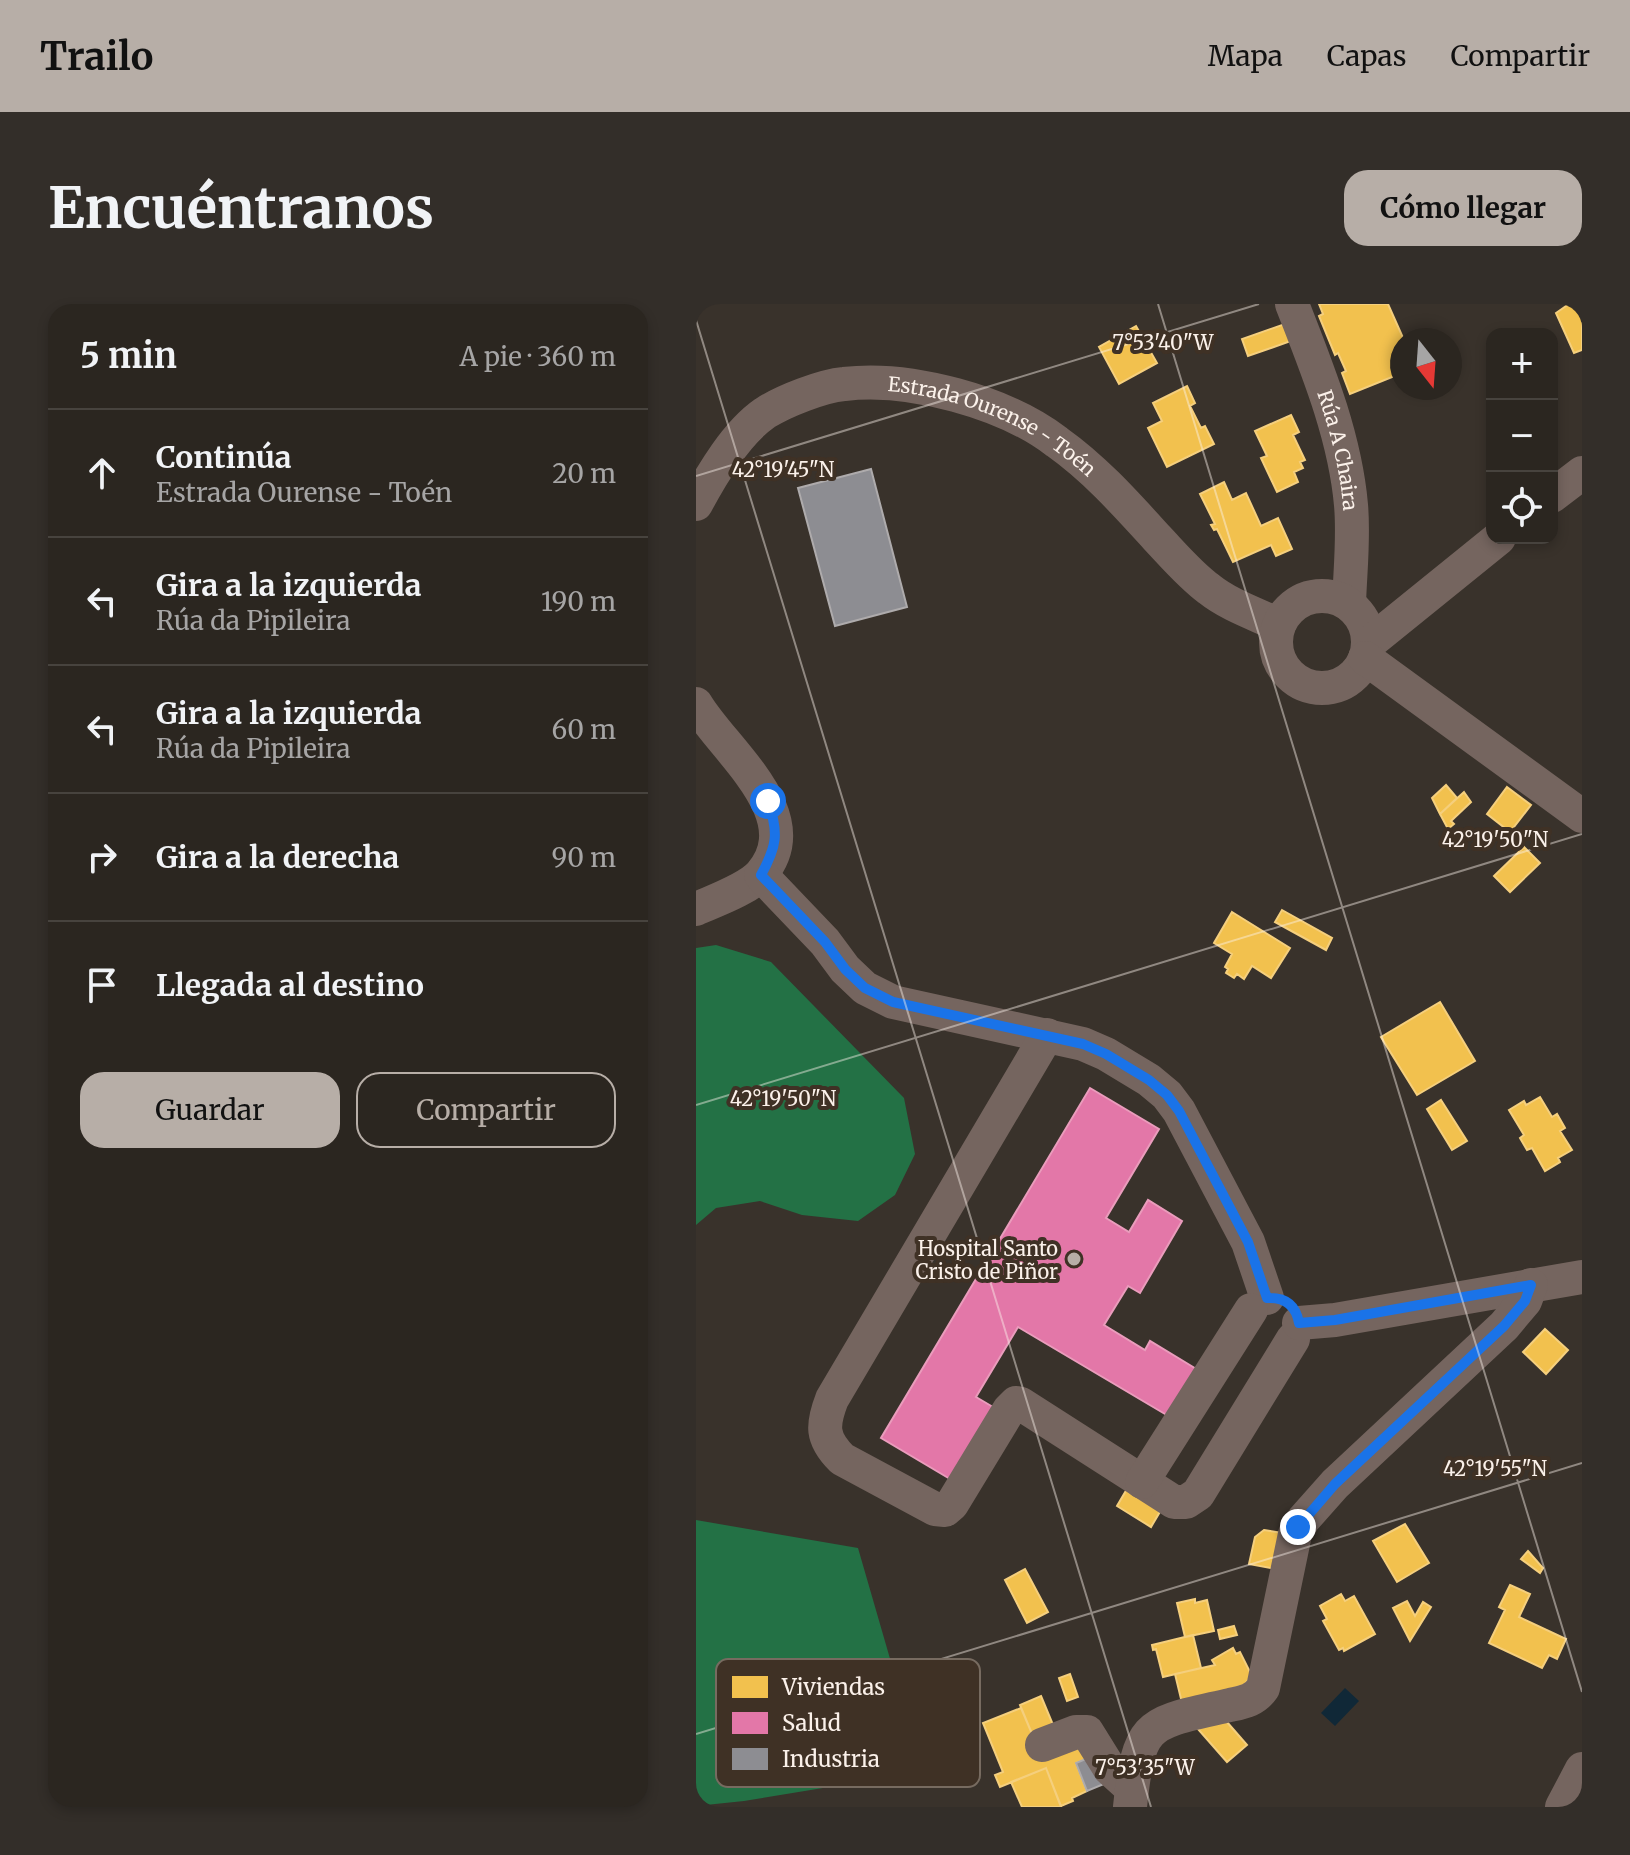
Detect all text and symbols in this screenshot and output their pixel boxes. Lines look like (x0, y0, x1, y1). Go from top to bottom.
text: Trailo (40, 33, 153, 80)
text: Mapa (1208, 38, 1283, 74)
text: Capas (1327, 38, 1406, 74)
text: Compartir (1450, 38, 1590, 74)
button: Cómo llegar (1344, 170, 1582, 246)
text: Encuéntranos (48, 173, 434, 243)
north arrow (1390, 328, 1462, 400)
map controls (1486, 328, 1558, 544)
button: + (1486, 328, 1558, 400)
text: 7°53'40"W (1113, 330, 1214, 355)
text: 5 min (80, 335, 177, 377)
text: A pie · 360 m (460, 340, 616, 373)
street label: Estrada Ourense - Toén (887, 371, 1102, 481)
street label: Rúa A Chaira (1313, 386, 1364, 512)
button: − (1486, 400, 1558, 472)
text: Continúa (156, 438, 292, 476)
icon: ahead (80, 451, 124, 495)
text: 20 m (552, 457, 616, 490)
text: 42°19'45"N (732, 457, 835, 482)
button: locate (1486, 472, 1558, 544)
text: Estrada Ourense - Toén (156, 476, 452, 509)
text: Gira a la izquierda (156, 566, 422, 604)
icon: left (80, 579, 124, 623)
text: 190 m (541, 585, 616, 618)
text: Rúa da Pipileira (156, 604, 350, 637)
text: Gira a la izquierda (156, 694, 422, 732)
icon: left (80, 707, 124, 751)
text: 60 m (552, 713, 616, 746)
text: Rúa da Pipileira (156, 732, 350, 765)
route start (750, 783, 786, 819)
text: 42°19'50"N (1442, 827, 1549, 852)
icon: right (80, 835, 124, 879)
text: Gira a la derecha (156, 838, 399, 876)
text: 90 m (552, 841, 616, 874)
icon: arrive (80, 963, 124, 1007)
text: Llegada al destino (156, 966, 424, 1004)
button: Guardar (80, 1072, 340, 1148)
button: Compartir (356, 1072, 616, 1148)
text: 42°19'50"N (730, 1086, 837, 1111)
place label: Hospital Santo Cristo de Piñor (916, 1236, 1058, 1284)
marker: Hospital Santo Cristo de Piñor (1065, 1250, 1083, 1268)
text: 42°19'55"N (1443, 1456, 1547, 1481)
route end (1280, 1509, 1316, 1545)
legend (716, 1659, 980, 1787)
text: Viviendas (781, 1673, 885, 1701)
text: Salud (782, 1709, 841, 1737)
text: Industria (782, 1745, 880, 1773)
text: 7°53'35"W (1095, 1755, 1196, 1780)

